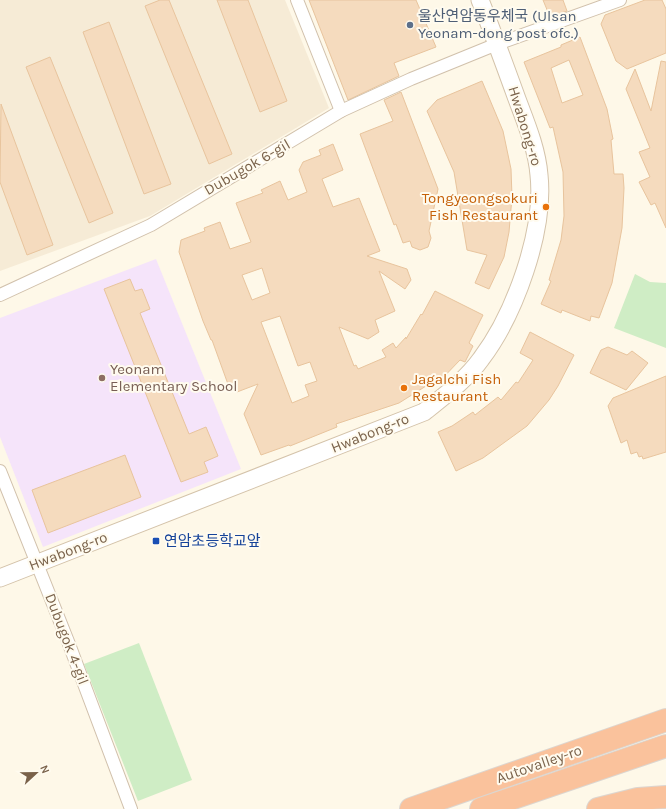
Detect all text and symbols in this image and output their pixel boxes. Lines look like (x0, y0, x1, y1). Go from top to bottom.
place label: 울산연암동우체국 (Ulsan Yeonam-dong post ofc.) (418, 7, 579, 42)
marker: 울산연암동우체국 (Ulsan Yeonam-dong post ofc.) (405, 20, 415, 30)
street label: Hwabong-ro (504, 84, 546, 168)
street label: Dubugok 6-gil (201, 135, 293, 199)
place label: Tongyeongsokuri Fish Restaurant (422, 189, 538, 224)
marker: Tongyeongsokuri Fish Restaurant (541, 202, 551, 212)
place label: Yeonam Elementary School (110, 360, 237, 395)
place label: Jagalchi Fish Restaurant (412, 370, 501, 405)
marker: Yeonam Elementary School (97, 373, 107, 383)
marker: Jagalchi Fish Restaurant (399, 383, 409, 393)
street label: Hwabong-ro (328, 409, 412, 457)
street label: Hwabong-ro (26, 528, 110, 574)
place label: 연암초등학교앞 (164, 532, 261, 550)
marker: 연암초등학교앞 (151, 536, 161, 546)
street label: Dubugok 4-gil (41, 591, 93, 687)
street label: Autovalley-ro (494, 741, 584, 787)
north arrow (16, 753, 56, 793)
text: N (37, 763, 52, 776)

